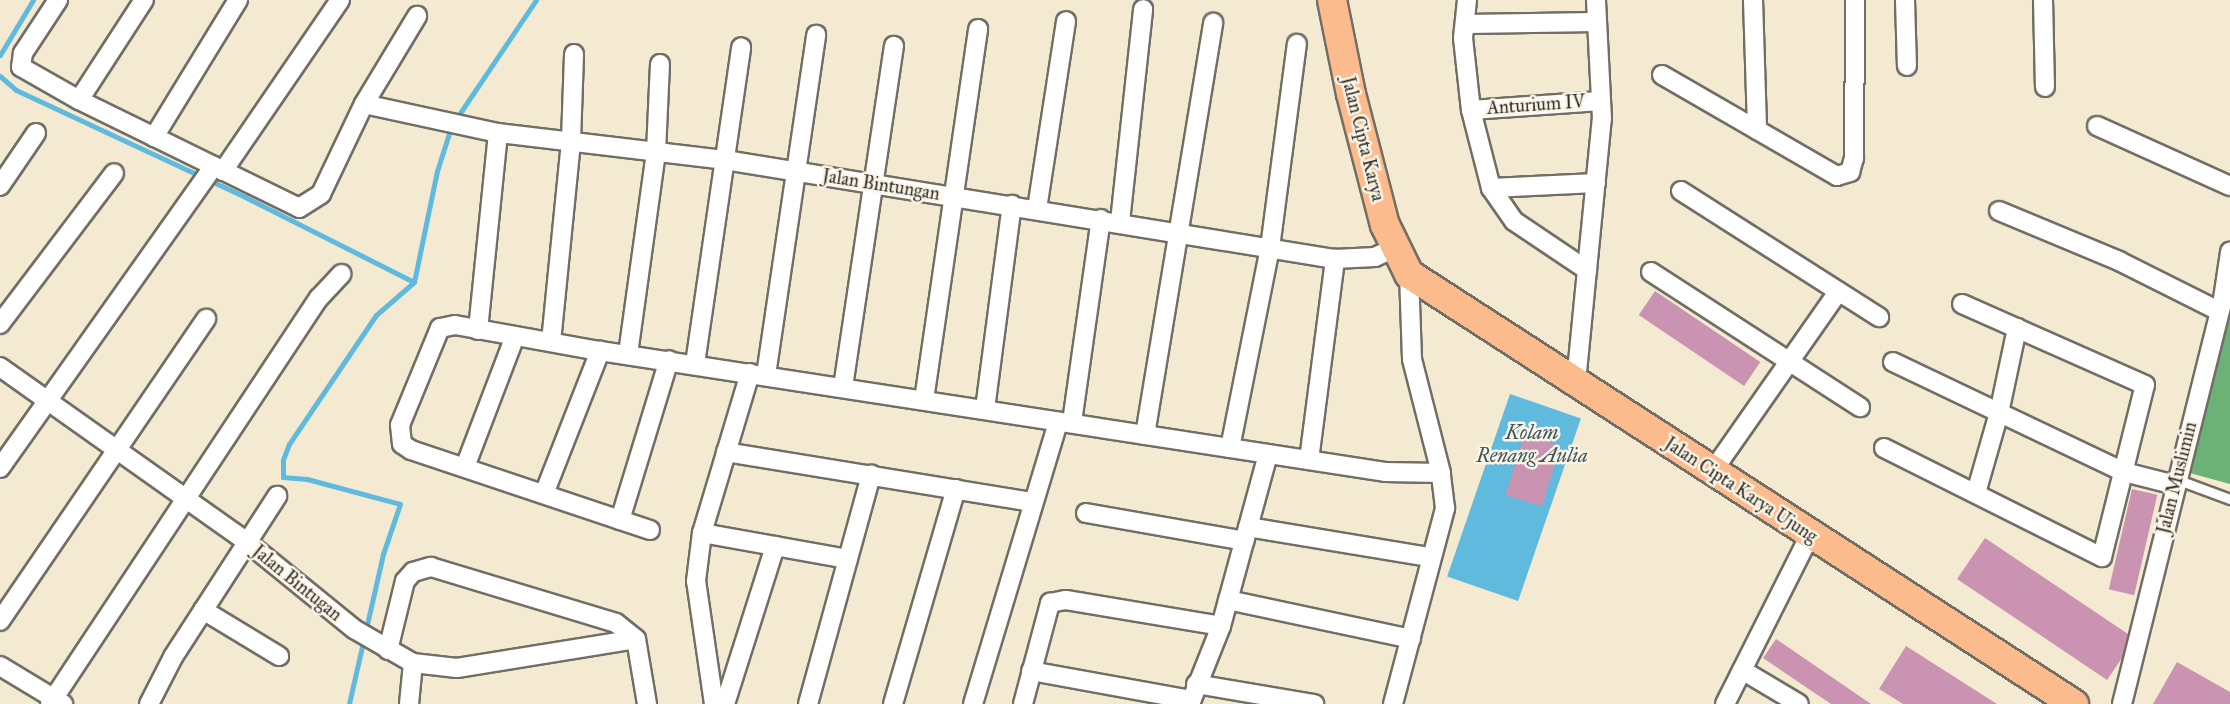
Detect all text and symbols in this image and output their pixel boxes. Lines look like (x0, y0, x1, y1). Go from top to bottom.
street label: Jalan Cipta Karya (1337, 74, 1389, 204)
street label: Anturium IV (1486, 91, 1586, 119)
street label: Jalan Bintungan (821, 165, 941, 205)
street label: Jalan Muslimin (2153, 420, 2201, 536)
water label: Kolam Renang Aulia (1476, 421, 1588, 468)
street label: Jalan Cipta Karya Ujung (1661, 432, 1821, 548)
street label: Jalan Bintugan (248, 540, 346, 626)

